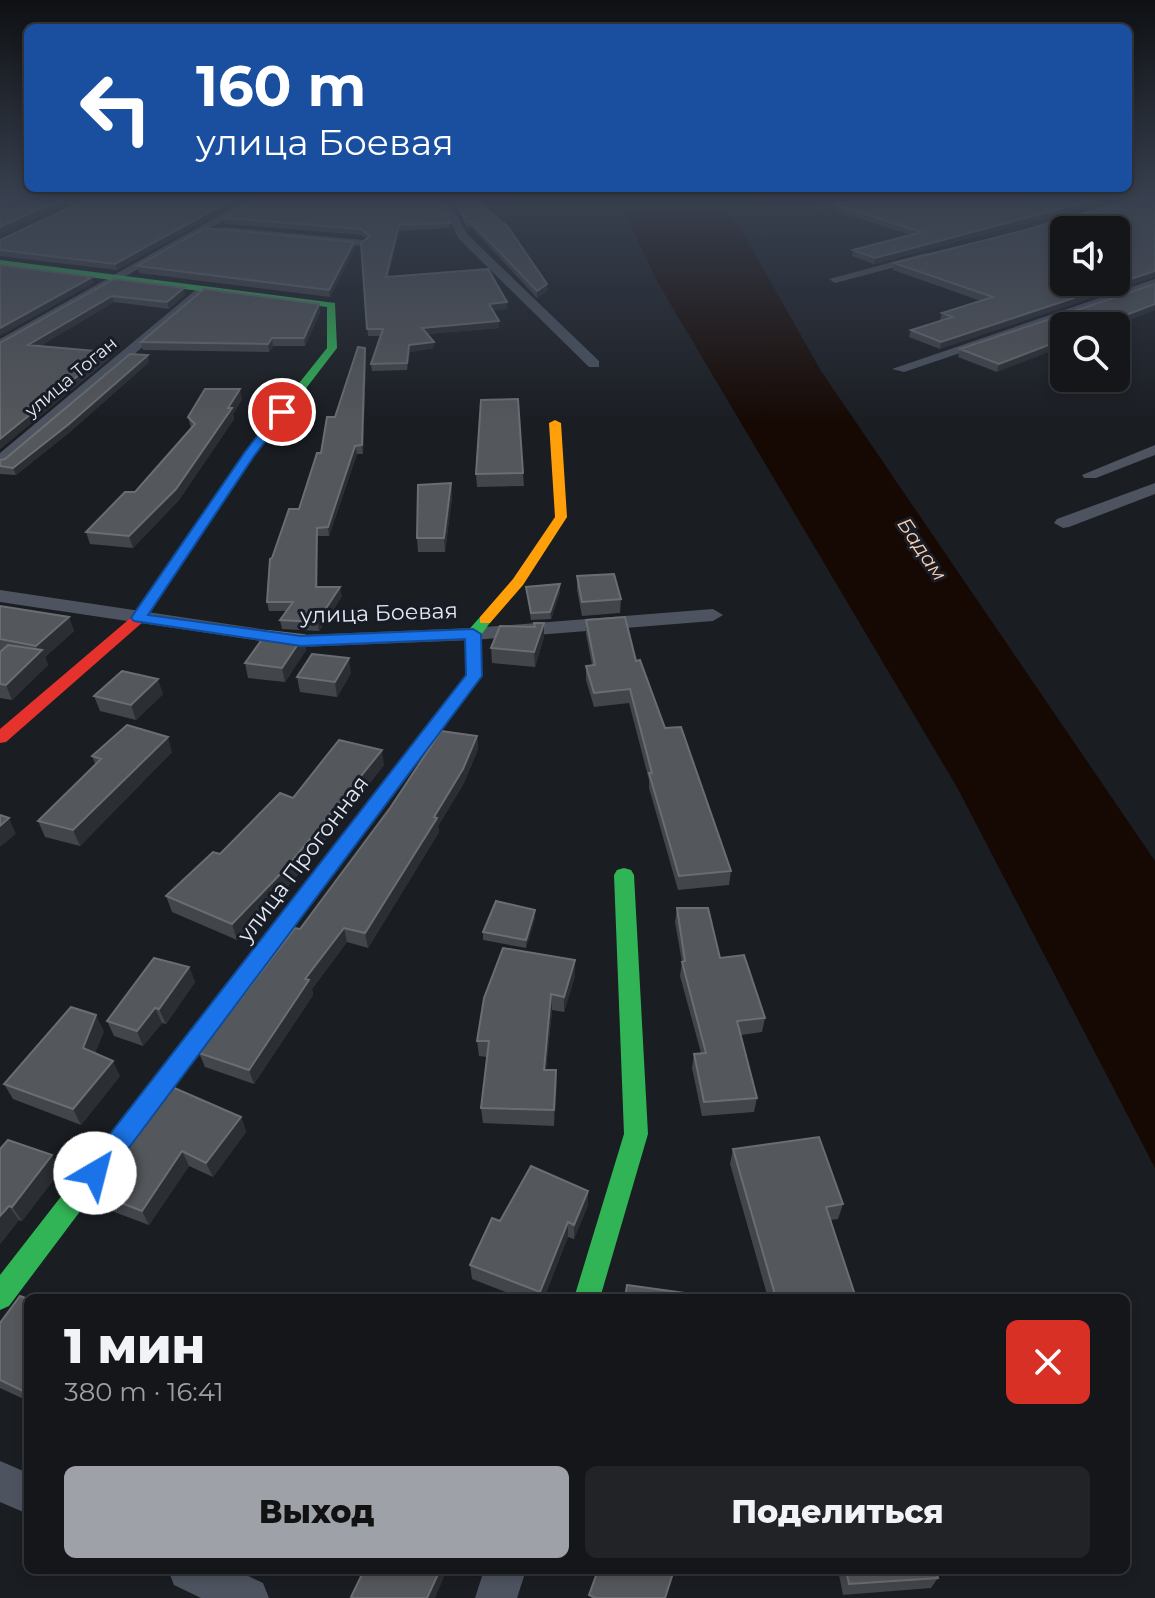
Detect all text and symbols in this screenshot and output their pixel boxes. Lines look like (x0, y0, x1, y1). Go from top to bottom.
text: 160 m (196, 52, 366, 120)
icon: left (64, 56, 168, 160)
text: улица Боевая (196, 120, 454, 164)
map controls (1050, 216, 1130, 392)
button: sound (1050, 216, 1130, 296)
button: search (1050, 312, 1130, 392)
street label: улица Тоган (20, 332, 121, 422)
pin (248, 378, 316, 446)
icon: arrive (260, 390, 304, 434)
water label: Бадам (892, 513, 952, 585)
street label: улица Боевая (299, 597, 458, 629)
street label: улица Прогонная (231, 770, 374, 948)
position arrow (53, 1131, 137, 1215)
text: 1 мин (64, 1317, 205, 1375)
button: close (1006, 1320, 1090, 1404)
text: 380 m · 16:41 (64, 1376, 224, 1408)
button: Выход (64, 1466, 569, 1558)
button: Поделиться (585, 1466, 1090, 1558)

